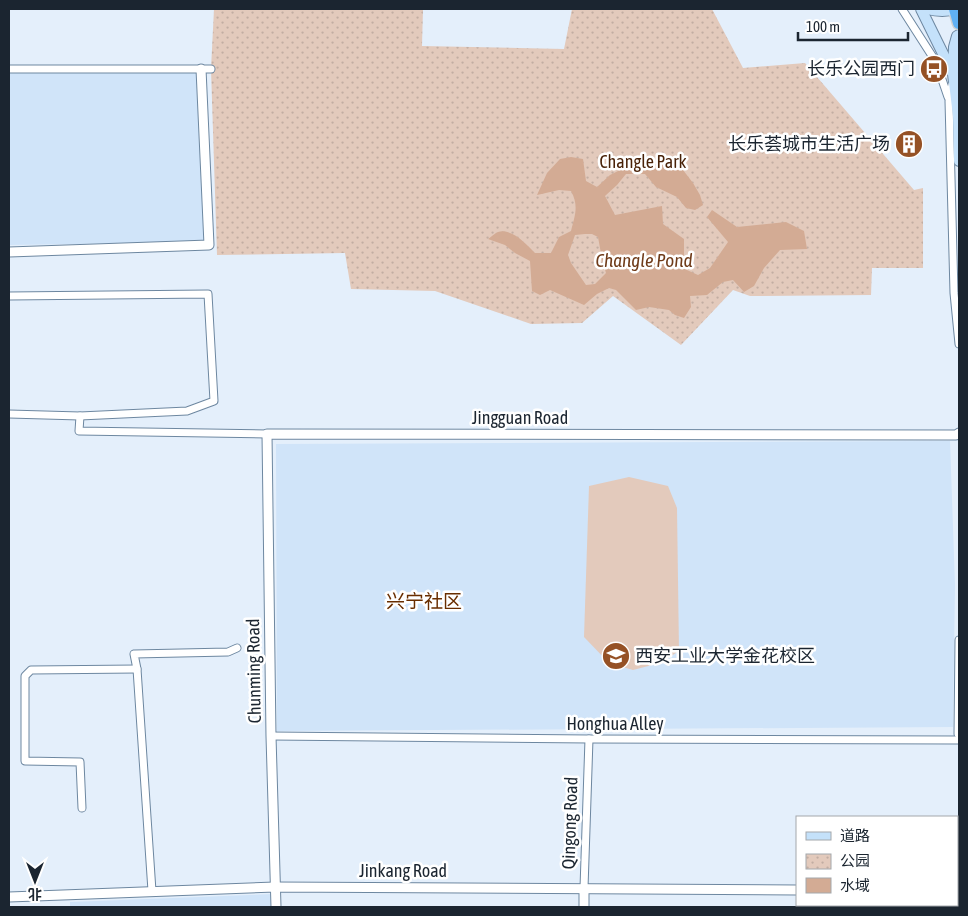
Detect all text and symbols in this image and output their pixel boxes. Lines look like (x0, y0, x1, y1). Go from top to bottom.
scale bar (798, 10, 908, 42)
text: 100 m (806, 18, 840, 35)
bus stop icon: 长乐公园西门 (919, 54, 949, 84)
place label: 长乐公园西门 (807, 58, 915, 79)
building icon: 长乐荟城市生活广场 (894, 129, 924, 159)
place label: 长乐荟城市生活广场 (728, 133, 890, 154)
park label: Changle Park (600, 151, 687, 172)
water label: Changle Pond (595, 249, 693, 271)
street label: Jingguan Road (472, 407, 568, 428)
district label: 兴宁社区 (386, 590, 462, 612)
street label: Chunming Road (242, 619, 265, 724)
school or university icon: 西安工业大学金花校区 (601, 641, 631, 671)
place label: 西安工业大学金花校区 (635, 645, 815, 666)
street label: Honghua Alley (566, 713, 664, 734)
street label: Qingong Road (557, 776, 582, 870)
legend (796, 816, 958, 906)
text: 道路 (840, 827, 870, 844)
text: 公园 (840, 852, 870, 869)
north arrow (10, 856, 60, 906)
street label: Jinkang Road (359, 860, 447, 881)
text: 水域 (840, 877, 870, 894)
text: 北 (28, 886, 42, 902)

